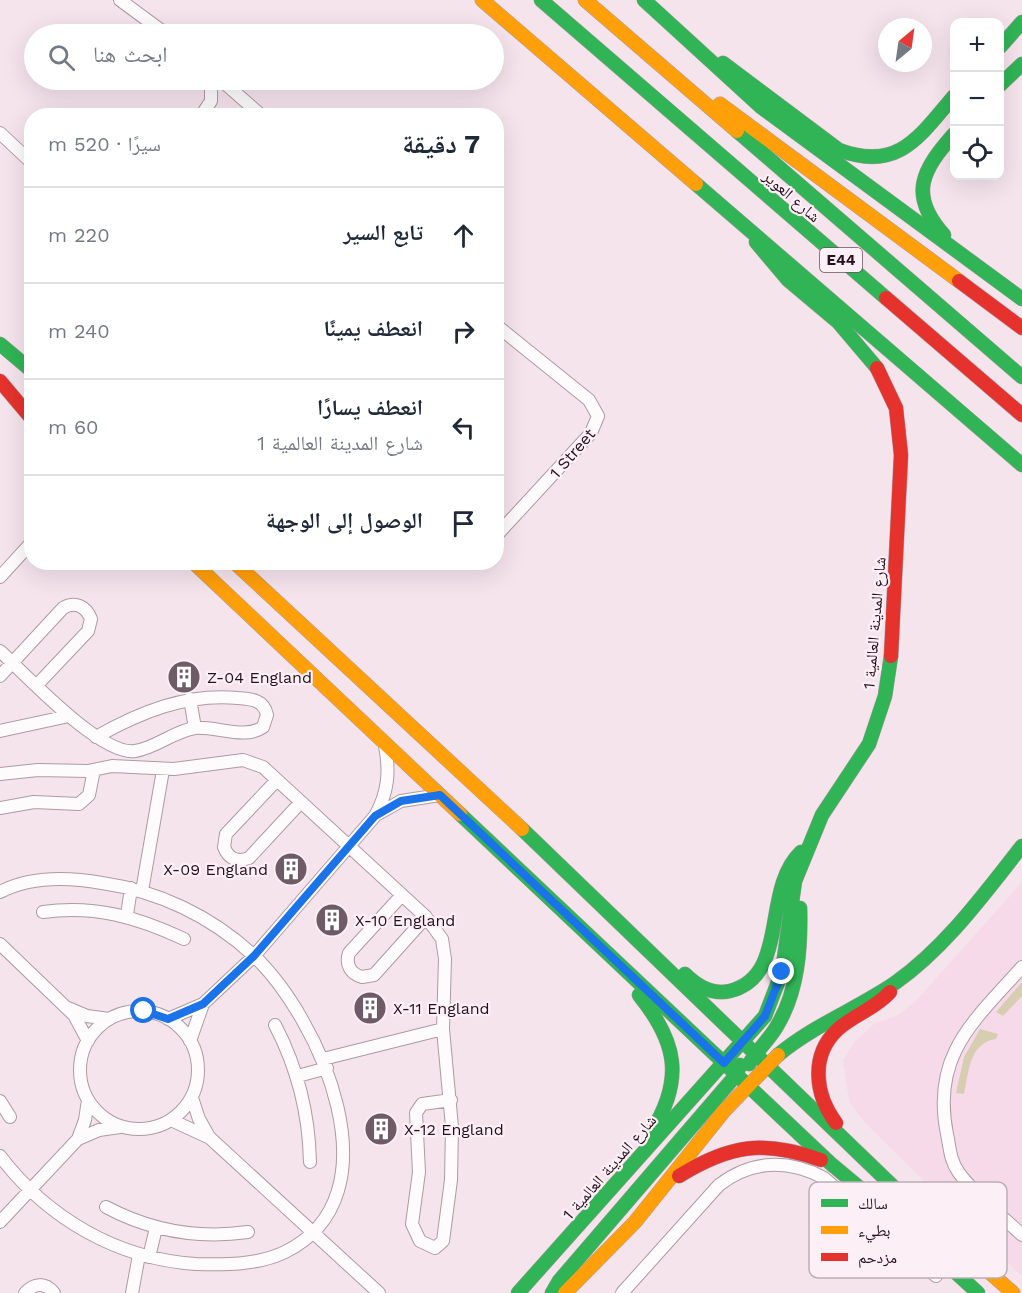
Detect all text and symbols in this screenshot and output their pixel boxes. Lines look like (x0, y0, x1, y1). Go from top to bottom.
north arrow (878, 18, 932, 72)
map controls (950, 18, 1004, 180)
button: + (950, 18, 1004, 72)
search box (24, 24, 504, 90)
icon: search (45, 41, 78, 74)
text: ابحث هنا (93, 42, 168, 67)
button: − (950, 72, 1004, 126)
button: locate (950, 126, 1004, 180)
text: 7 دقيقة (402, 129, 480, 159)
text: سيرًا · 520 m (48, 132, 161, 156)
street label: شارع العوير (758, 166, 824, 227)
icon: ahead (447, 219, 480, 252)
text: تابع السير (343, 220, 423, 245)
text: 220 m (48, 223, 110, 247)
road number: E44 (820, 248, 862, 272)
icon: right (447, 315, 480, 348)
text: انعطف يمينًا (323, 316, 423, 341)
text: 240 m (48, 319, 110, 343)
text: انعطف يسارًا (317, 395, 423, 420)
icon: left (447, 411, 480, 444)
text: 60 m (48, 415, 99, 439)
street label: 1 Street (546, 424, 599, 482)
text: شارع المدينة العالمية 1 (257, 431, 423, 455)
icon: arrive (447, 507, 480, 540)
text: الوصول إلى الوجهة (266, 508, 423, 533)
street label: شارع المدينة العالمية 1 (859, 556, 891, 690)
building icon: Z-04 England (166, 659, 202, 695)
place label: Z-04 England (207, 668, 312, 687)
building icon: X-09 England (273, 851, 309, 887)
place label: X-09 England (163, 860, 268, 879)
building icon: X-10 England (314, 902, 350, 938)
place label: X-10 England (355, 911, 455, 930)
route end (768, 958, 794, 984)
building icon: X-11 England (352, 990, 388, 1026)
route start (130, 997, 156, 1023)
place label: X-11 England (393, 999, 490, 1018)
building icon: X-12 England (363, 1111, 399, 1147)
street label: شارع المدينة العالمية 1 (559, 1111, 661, 1224)
place label: X-12 England (404, 1120, 504, 1139)
legend (809, 1182, 1007, 1278)
text: سالك (858, 1194, 888, 1213)
text: بطيء (858, 1221, 890, 1243)
text: مزدحم (858, 1248, 897, 1268)

